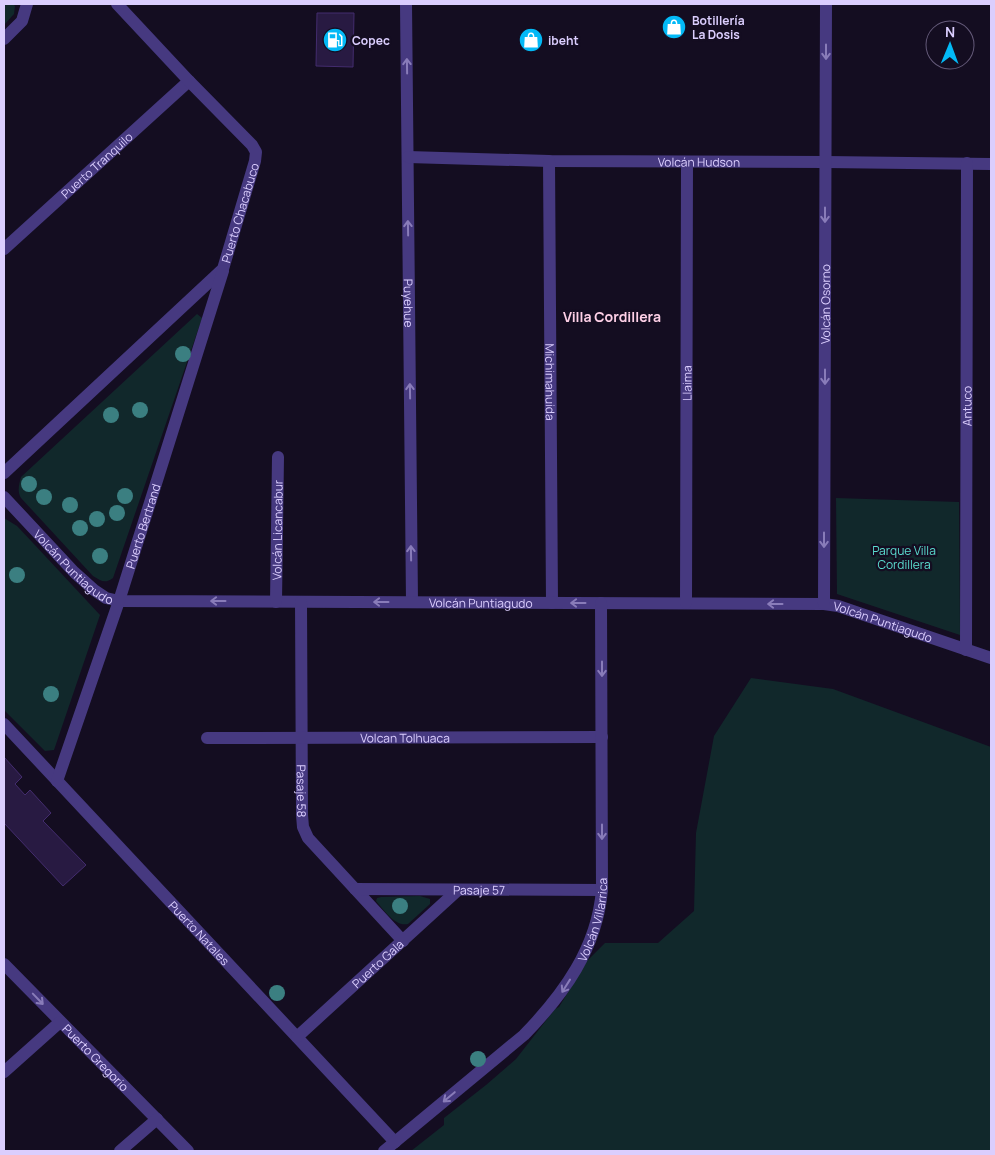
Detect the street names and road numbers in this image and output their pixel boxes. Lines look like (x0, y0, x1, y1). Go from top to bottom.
street label: Puerto Tranquilo (57, 128, 136, 202)
street label: Volcán Hudson (658, 153, 740, 170)
street label: Puerto Chacabuco (217, 161, 263, 265)
street label: Volcán Osorno (816, 264, 834, 344)
street label: Puyehue (400, 279, 418, 327)
street label: Michimahuida (542, 343, 559, 421)
street label: Llaima (678, 365, 695, 401)
street label: Antuco (958, 386, 975, 426)
street label: Volcán Licancabur (268, 479, 286, 580)
street label: Puerto Bertrand (121, 481, 164, 571)
street label: Volcán Puntiagudo (30, 526, 115, 608)
street label: Volcán Puntiagudo (429, 594, 533, 611)
street label: Volcán Puntiagudo (833, 597, 935, 646)
street label: Volcan Tolhuaca (360, 729, 450, 746)
street label: Pasaje 58 (293, 764, 311, 818)
street label: Volcán Villarrica (573, 878, 611, 964)
street label: Pasaje 57 (453, 881, 505, 898)
street label: Puerto Natales (165, 897, 234, 969)
street label: Puerto Gala (348, 935, 407, 992)
street label: Puerto Gregorio (59, 1020, 133, 1095)

